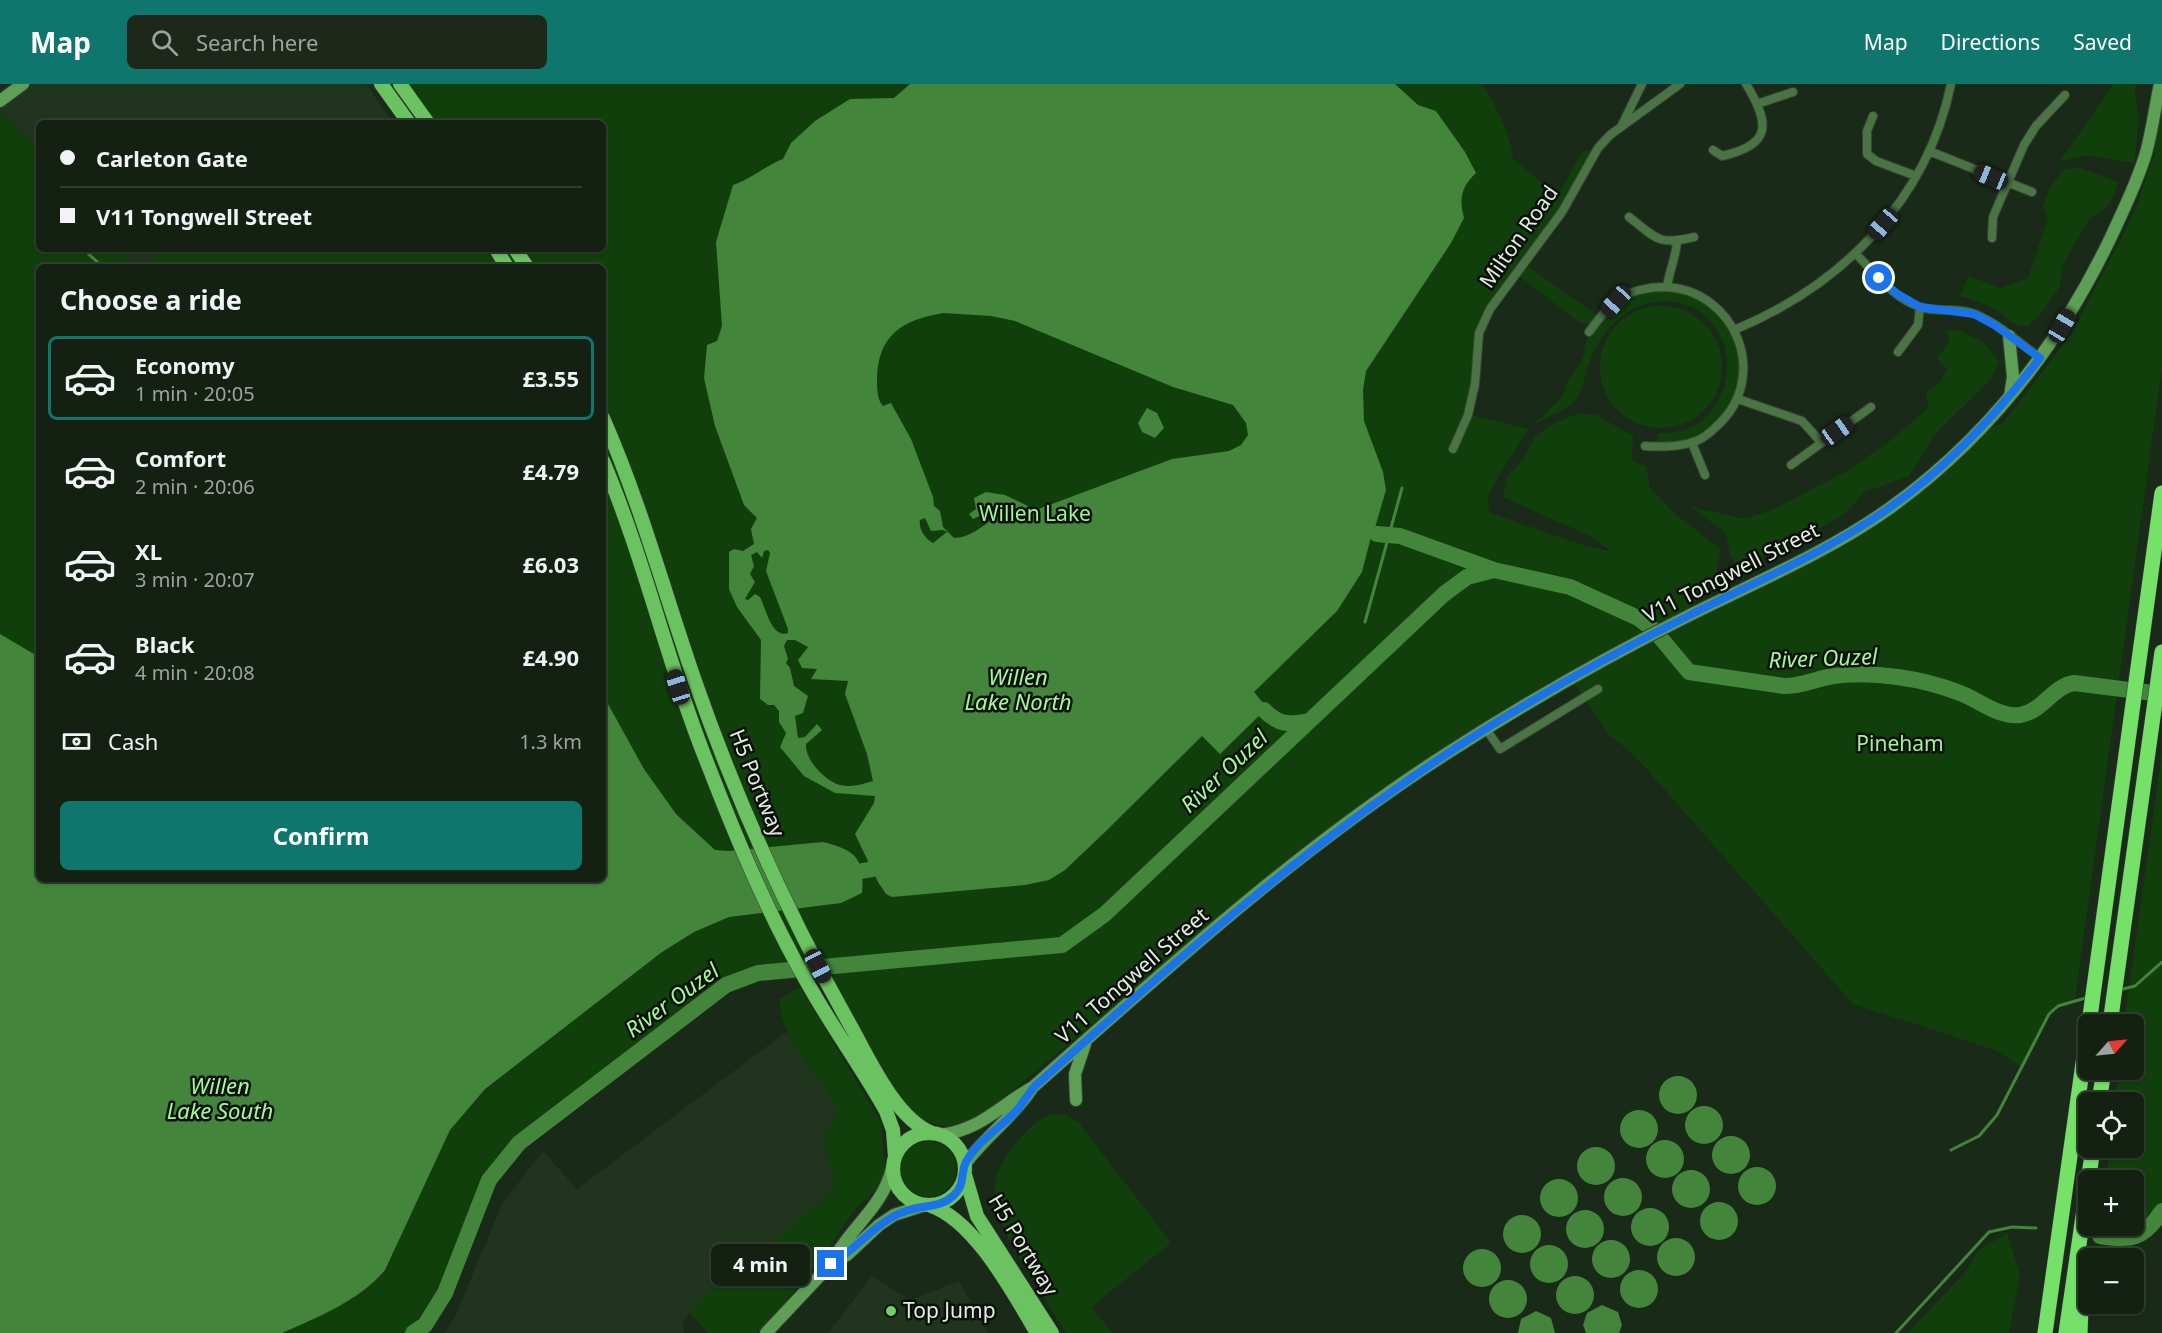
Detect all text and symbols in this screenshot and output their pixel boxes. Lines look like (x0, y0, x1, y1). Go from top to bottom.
search box (127, 15, 547, 69)
text: Map (30, 23, 91, 61)
icon: search (148, 26, 181, 59)
text: Search here (196, 27, 318, 57)
text: Map (1864, 28, 1908, 56)
text: Directions (1941, 28, 2040, 56)
text: Saved (2073, 28, 2132, 56)
text: Carleton Gate (96, 143, 248, 173)
car (1971, 162, 2011, 192)
street label: Milton Road (1473, 180, 1564, 293)
text: V11 Tongwell Street (96, 201, 312, 231)
car (1864, 205, 1902, 243)
route start (1865, 264, 1892, 291)
text: Choose a ride (60, 281, 242, 318)
car (1597, 282, 1635, 320)
car (2045, 306, 2079, 346)
text: Economy (135, 350, 234, 380)
icon: car (63, 351, 117, 405)
text: £3.55 (522, 363, 579, 393)
text: 1 min · 20:05 (135, 380, 255, 407)
car (1817, 413, 1857, 449)
text: Comfort (135, 443, 226, 473)
icon: car (63, 444, 117, 498)
text: £4.79 (522, 456, 579, 486)
text: 2 min · 20:06 (135, 473, 255, 500)
park label: Willen Lake (979, 499, 1091, 527)
street label: V11 Tongwell Street (1638, 515, 1824, 629)
text: XL (135, 536, 162, 566)
icon: car (63, 537, 117, 591)
text: £6.03 (522, 549, 579, 579)
text: 3 min · 20:07 (135, 566, 255, 593)
text: Black (135, 629, 194, 659)
icon: car (63, 630, 117, 684)
water label: River Ouzel (1768, 640, 1879, 674)
text: £4.90 (522, 642, 579, 672)
text: 4 min · 20:08 (135, 659, 255, 686)
water label: Willen Lake North (965, 661, 1071, 716)
car (664, 667, 692, 707)
water label: River Ouzel (1173, 721, 1274, 818)
icon: cash (60, 725, 93, 758)
street label: H5 Portway (724, 725, 792, 841)
text: Cash (108, 726, 158, 756)
text: 1.3 km (519, 728, 582, 755)
park label: Pineham (1856, 729, 1944, 757)
button: Confirm (60, 801, 582, 870)
street label: V11 Tongwell Street (1049, 901, 1214, 1050)
car (802, 946, 834, 986)
water label: River Ouzel (618, 954, 725, 1043)
north arrow (2078, 1014, 2144, 1080)
map controls (2078, 1014, 2144, 1314)
water label: Willen Lake South (167, 1070, 273, 1125)
button: locate (2078, 1092, 2144, 1158)
button: + (2078, 1170, 2144, 1236)
street label: H5 Portway (983, 1189, 1065, 1301)
callout: 4 min (711, 1243, 810, 1285)
button: − (2078, 1248, 2144, 1314)
route end (817, 1250, 844, 1277)
text: 4 min (733, 1251, 788, 1278)
place label: Top Jump (903, 1296, 996, 1324)
marker: Top Jump (884, 1304, 898, 1318)

